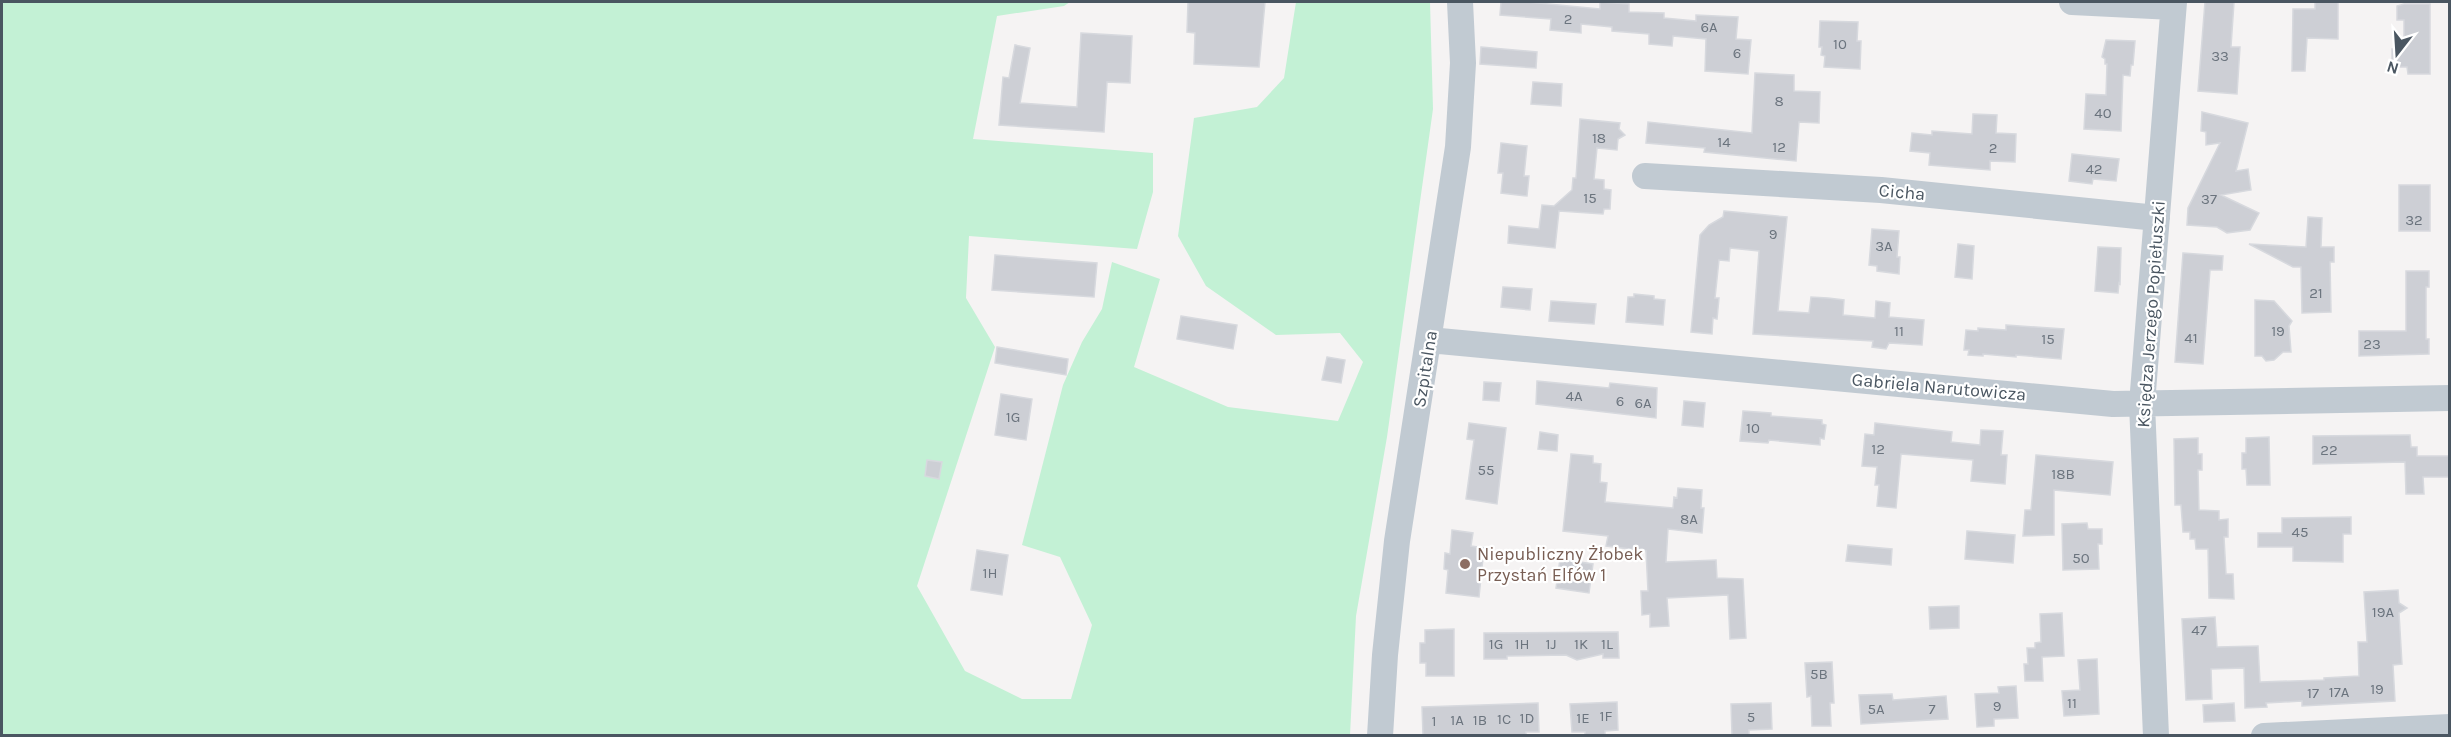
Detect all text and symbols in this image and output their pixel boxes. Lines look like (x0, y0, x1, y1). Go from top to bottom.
house number: 2 (1564, 10, 1572, 28)
house number: 6A (1700, 18, 1718, 36)
north arrow (2367, 24, 2427, 84)
house number: 10 (1833, 35, 1847, 53)
house number: 6 (1733, 44, 1741, 62)
house number: 33 (2211, 47, 2229, 65)
text: N (2384, 57, 2401, 79)
house number: 8 (1774, 92, 1784, 110)
house number: 40 (2094, 104, 2112, 122)
house number: 18 (1592, 129, 1606, 147)
house number: 14 (1717, 133, 1731, 151)
house number: 12 (1772, 138, 1786, 156)
house number: 2 (1989, 139, 1997, 157)
house number: 42 (2085, 160, 2103, 178)
street label: Cicha (1878, 179, 1926, 205)
house number: 15 (1583, 189, 1597, 207)
house number: 37 (2201, 190, 2217, 208)
street label: Księdza Jerzego Popiełuszki (2132, 200, 2170, 428)
house number: 32 (2405, 211, 2423, 229)
house number: 9 (1769, 225, 1777, 243)
house number: 3A (1875, 237, 1893, 255)
house number: 21 (2309, 284, 2323, 302)
house number: 11 (1894, 322, 1904, 340)
house number: 19 (2271, 322, 2285, 340)
street label: Szpitalna (1408, 329, 1442, 409)
house number: 41 (2184, 329, 2198, 347)
house number: 15 (2041, 330, 2055, 348)
house number: 23 (2363, 335, 2381, 353)
street label: Gabriela Narutowicza (1851, 368, 2027, 406)
house number: 4A (1566, 387, 1583, 405)
house number: 6 (1616, 392, 1624, 410)
house number: 6A (1634, 394, 1652, 412)
house number: 1G (1006, 408, 1020, 426)
house number: 10 (1746, 419, 1760, 437)
house number: 12 (1871, 440, 1885, 458)
house number: 22 (2320, 441, 2338, 459)
house number: 55 (1478, 461, 1494, 479)
house number: 18B (2051, 465, 2075, 483)
house number: 8A (1680, 510, 1698, 528)
house number: 45 (2292, 523, 2308, 541)
place label: Niepubliczny Żłobek Przystań Elfów 1 (1477, 543, 1643, 586)
house number: 50 (2072, 549, 2090, 567)
marker: Niepubliczny Żłobek Przystań Elfów 1 (1458, 557, 1472, 571)
house number: 1H (983, 564, 998, 582)
house number: 19A (2372, 603, 2395, 621)
house number: 47 (2191, 621, 2207, 639)
house number: 1G (1489, 635, 1503, 653)
house number: 1H (1515, 635, 1530, 653)
house number: 1J (1545, 635, 1557, 653)
house number: 1K (1574, 635, 1588, 653)
house number: 1L (1601, 635, 1613, 653)
house number: 5B (1810, 665, 1828, 683)
house number: 19 (2370, 680, 2384, 698)
house number: 17A (2329, 683, 2350, 701)
house number: 17 (2307, 684, 2319, 702)
house number: 11 (2067, 694, 2077, 712)
house number: 9 (1993, 697, 2001, 715)
house number: 5A (1867, 700, 1885, 718)
house number: 7 (1928, 700, 1936, 718)
house number: 1F (1600, 707, 1613, 725)
house number: 5 (1747, 708, 1755, 726)
house number: 1D (1520, 709, 1534, 727)
house number: 1E (1576, 709, 1590, 727)
house number: 1C (1497, 710, 1511, 728)
house number: 1A (1450, 711, 1464, 729)
house number: 1B (1473, 711, 1487, 729)
house number: 1 (1432, 712, 1436, 730)

